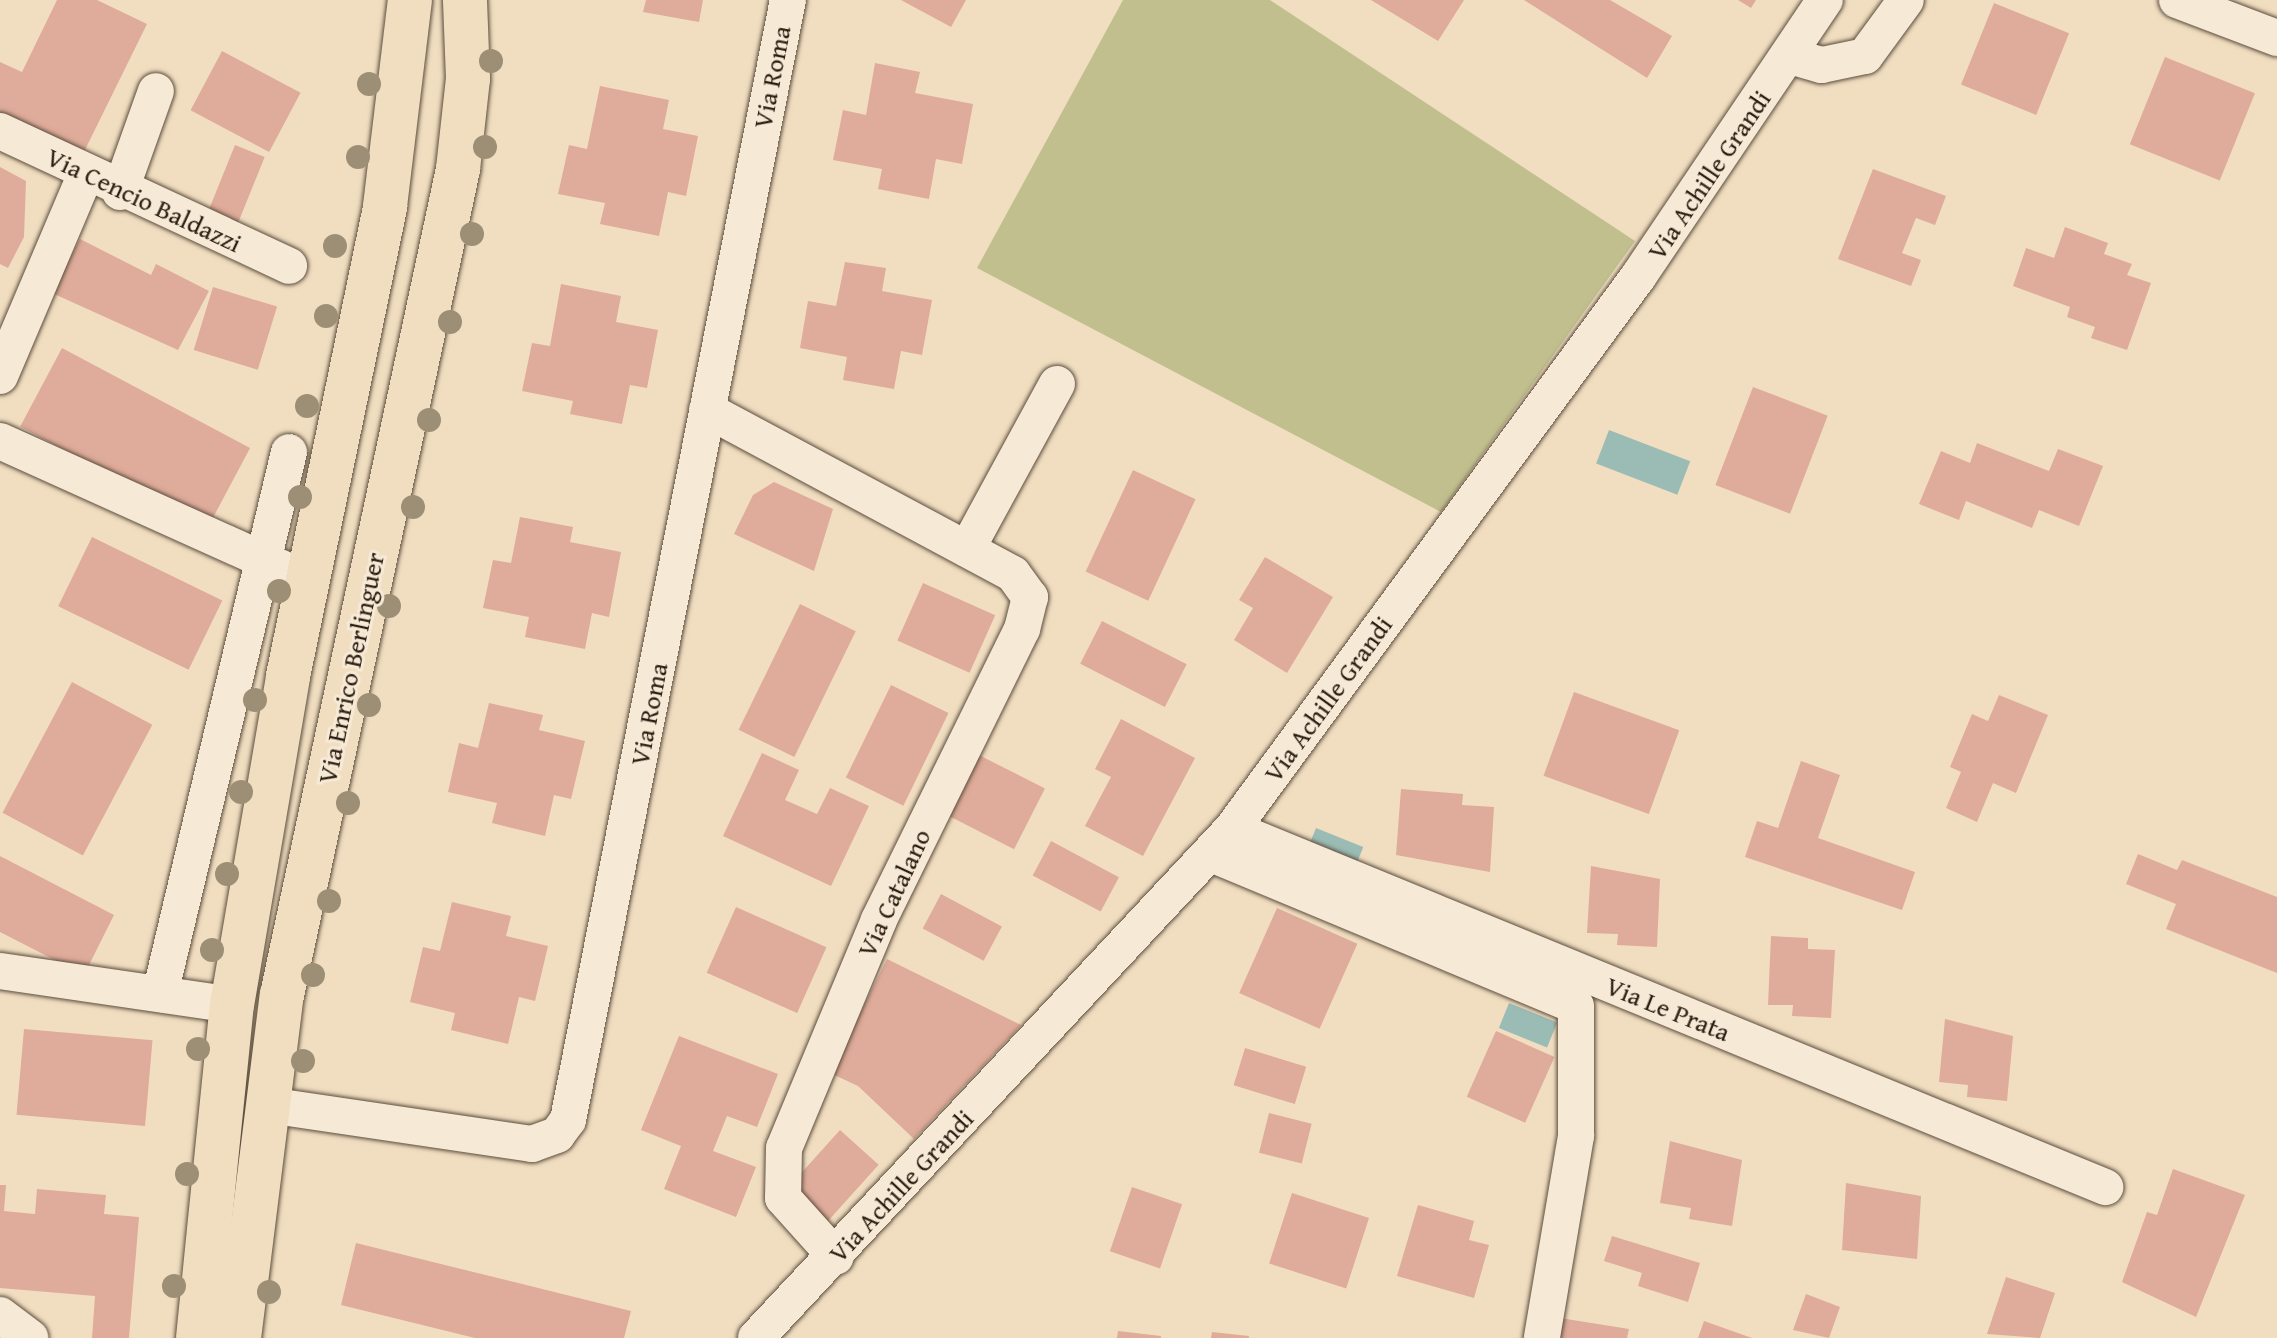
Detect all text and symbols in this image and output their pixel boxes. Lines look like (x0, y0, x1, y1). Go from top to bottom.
street label: Via Roma (747, 23, 797, 131)
street label: Via Achille Grandi (1641, 84, 1777, 266)
street label: Via Cencio Baldazzi (42, 141, 246, 259)
street label: Via Enrico Berlinguer (311, 550, 391, 786)
street label: Via Achille Grandi (1257, 610, 1399, 788)
street label: Via Roma (624, 660, 674, 768)
street label: Via Catalano (851, 824, 937, 962)
street label: Via Le Prata (1601, 970, 1735, 1048)
street label: Via Achille Grandi (822, 1103, 980, 1269)

